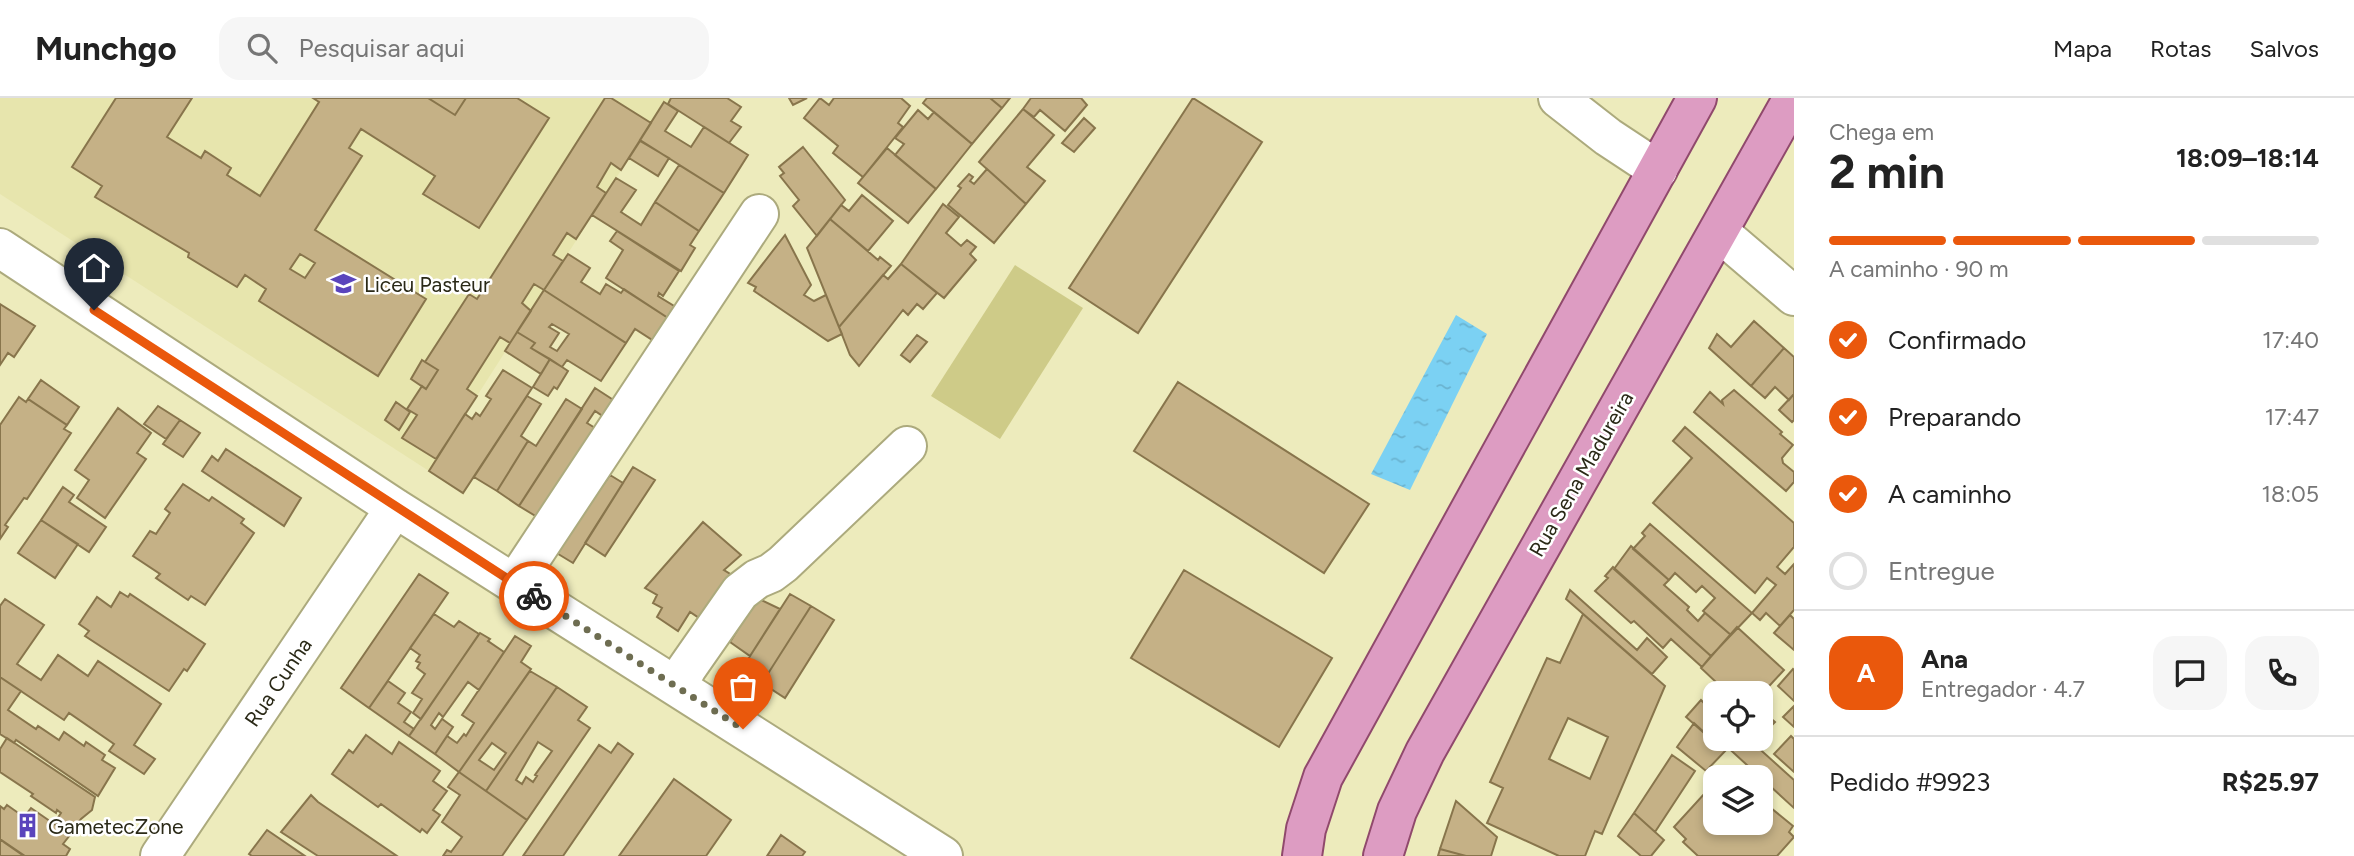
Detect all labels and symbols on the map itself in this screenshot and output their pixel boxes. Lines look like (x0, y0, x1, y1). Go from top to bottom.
pin (64, 238, 124, 310)
school or university icon: Liceu Pasteur (330, 270, 358, 298)
place label: Liceu Pasteur (364, 272, 490, 297)
street label: Rua Sena Madureira (1524, 387, 1638, 561)
courier (499, 561, 569, 631)
street label: Rua Cunha (239, 633, 317, 731)
pin (713, 657, 773, 729)
building icon: GametecZone (14, 812, 42, 840)
place label: GametecZone (48, 814, 184, 839)

